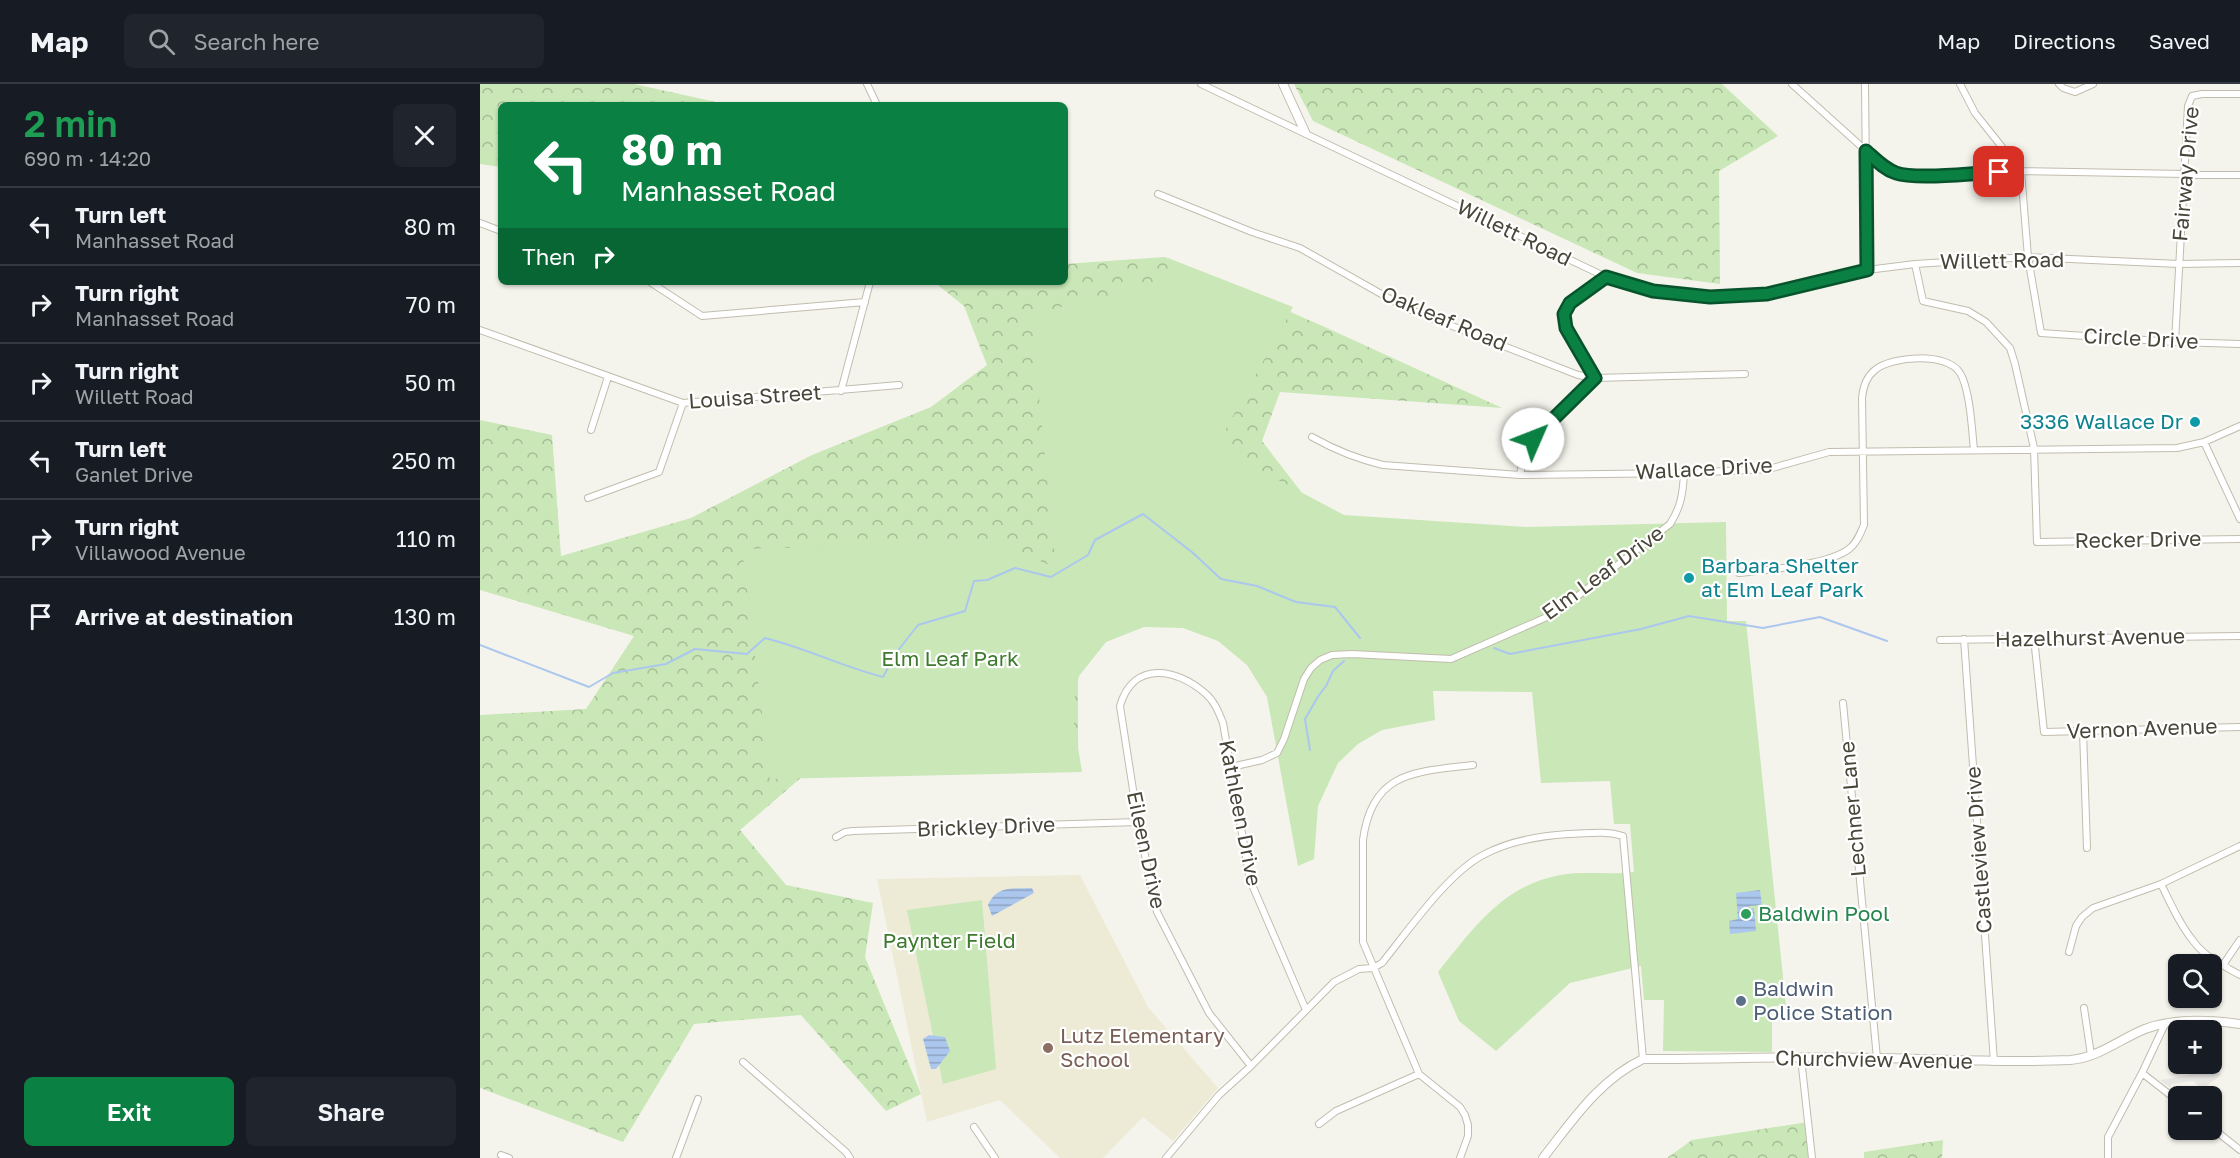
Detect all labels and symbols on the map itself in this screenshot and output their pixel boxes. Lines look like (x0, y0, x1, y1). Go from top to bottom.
street label: Fairway Drive (2166, 105, 2204, 242)
pin (1973, 146, 2024, 197)
street label: Willett Road (1453, 193, 1576, 271)
street label: Willett Road (1940, 246, 2064, 274)
street label: Oakleaf Road (1378, 280, 1511, 356)
street label: Circle Drive (2083, 322, 2199, 354)
street label: Louisa Street (688, 378, 822, 414)
position arrow (1501, 407, 1565, 471)
place label: 3336 Wallace Dr (2020, 408, 2183, 434)
marker: 3336 Wallace Dr (2188, 415, 2202, 429)
street label: Wallace Drive (1635, 451, 1773, 485)
street label: Elm Leaf Drive (1536, 519, 1668, 625)
street label: Recker Drive (2074, 525, 2202, 553)
place label: Barbara Shelter at Elm Leaf Park (1701, 552, 1864, 602)
marker: Barbara Shelter at Elm Leaf Park (1682, 571, 1696, 585)
street label: Hazelhurst Avenue (1995, 622, 2185, 652)
park label: Elm Leaf Park (881, 645, 1019, 671)
street label: Vernon Avenue (2066, 712, 2218, 744)
street label: Kathleen Drive (1214, 738, 1268, 888)
street label: Lechner Lane (1833, 740, 1871, 878)
street label: Castleview Drive (1959, 766, 1997, 935)
street label: Eileen Drive (1122, 789, 1172, 911)
street label: Brickley Drive (916, 811, 1056, 841)
place label: Baldwin Pool (1758, 900, 1890, 926)
marker: Baldwin Pool (1739, 907, 1753, 921)
park label: Paynter Field (882, 927, 1016, 953)
place label: Baldwin Police Station (1753, 975, 1893, 1025)
marker: Baldwin Police Station (1734, 994, 1748, 1008)
place label: Lutz Elementary School (1060, 1022, 1225, 1072)
marker: Lutz Elementary School (1041, 1041, 1055, 1055)
street label: Churchview Avenue (1775, 1044, 1973, 1074)

